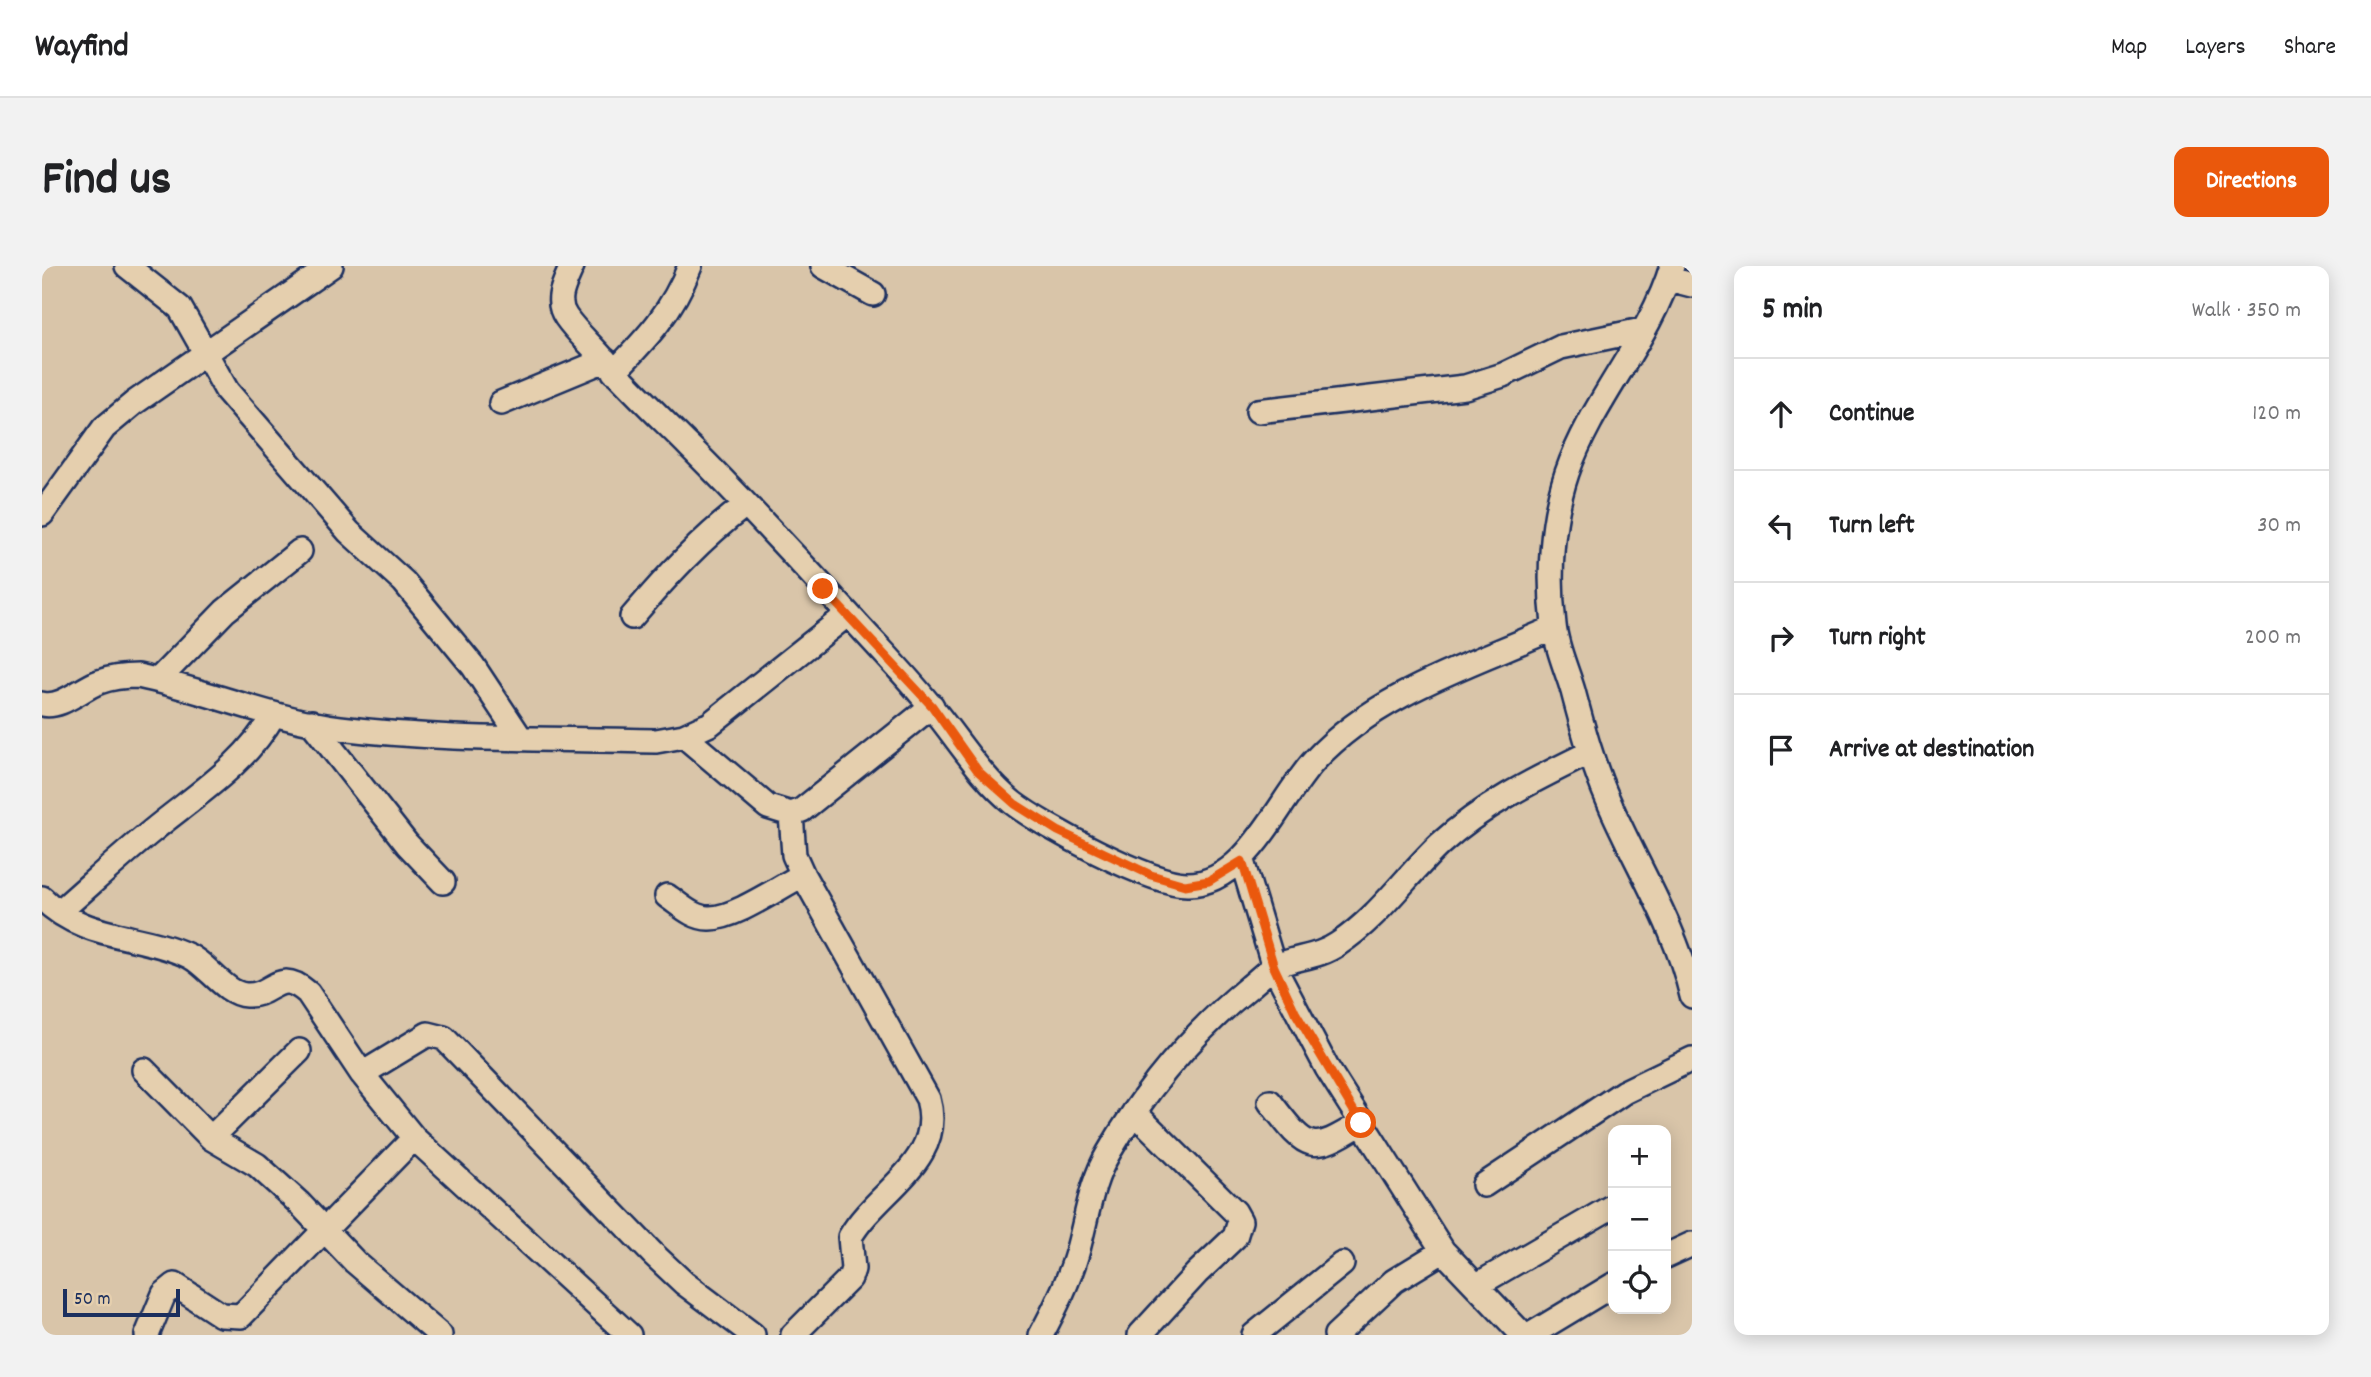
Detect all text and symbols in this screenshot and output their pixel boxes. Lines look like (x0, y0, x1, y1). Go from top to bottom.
text: Wayfind (35, 25, 129, 72)
text: Map (2111, 31, 2147, 65)
text: Layers (2185, 31, 2246, 65)
text: Share (2284, 31, 2336, 65)
text: Find us (42, 147, 171, 217)
button: Directions (2174, 147, 2329, 217)
text: 5 min (1762, 290, 1823, 333)
text: Walk · 350 m (2192, 295, 2301, 328)
icon: ahead (1762, 395, 1800, 433)
text: Continue (1829, 396, 1914, 433)
text: 120 m (2252, 398, 2301, 431)
icon: left (1762, 507, 1800, 545)
text: Turn left (1829, 508, 1915, 545)
text: 30 m (2257, 510, 2301, 543)
route end (807, 573, 838, 604)
icon: right (1762, 619, 1800, 657)
text: Turn right (1829, 620, 1926, 657)
text: 200 m (2245, 622, 2301, 655)
icon: arrive (1762, 731, 1800, 769)
text: Arrive at destination (1829, 732, 2034, 769)
route start (1345, 1107, 1376, 1138)
map controls (1608, 1125, 1671, 1314)
button: + (1608, 1125, 1671, 1188)
button: − (1608, 1188, 1671, 1251)
button: locate (1608, 1251, 1671, 1314)
scale bar (63, 1286, 180, 1318)
text: 50 m (74, 1287, 111, 1314)

